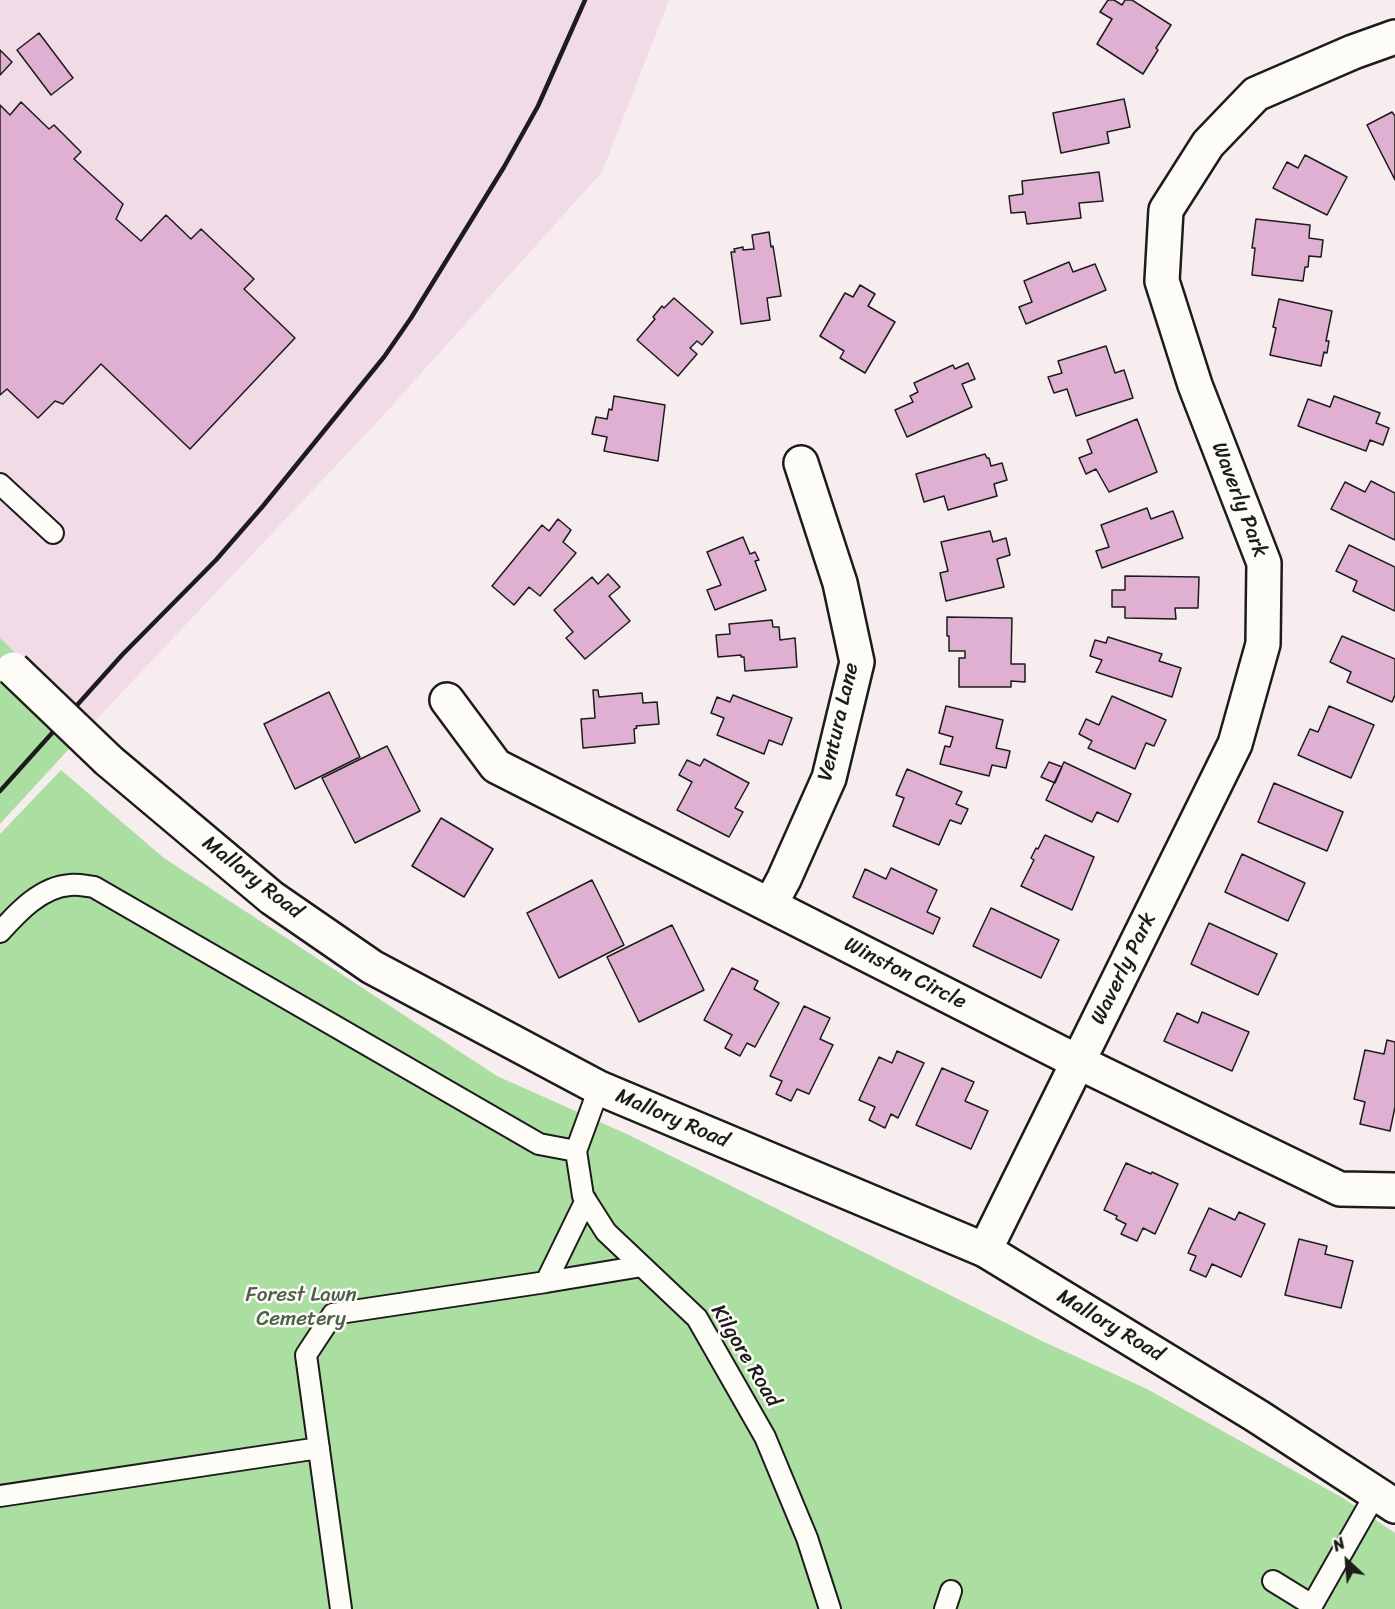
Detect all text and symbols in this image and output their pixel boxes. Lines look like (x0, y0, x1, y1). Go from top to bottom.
street label: Waverly Park (1206, 439, 1272, 561)
street label: Ventura Lane (813, 661, 865, 783)
street label: Mallory Road (197, 831, 307, 925)
street label: Waverly Park (1086, 909, 1162, 1029)
street label: Winston Circle (840, 932, 970, 1016)
street label: Mallory Road (612, 1084, 732, 1154)
park label: Forest Lawn Cemetery (245, 1283, 357, 1333)
street label: Mallory Road (1052, 1284, 1168, 1368)
street label: Kilgore Road (705, 1300, 785, 1412)
text: N (1328, 1529, 1350, 1560)
north arrow (1317, 1531, 1377, 1591)

